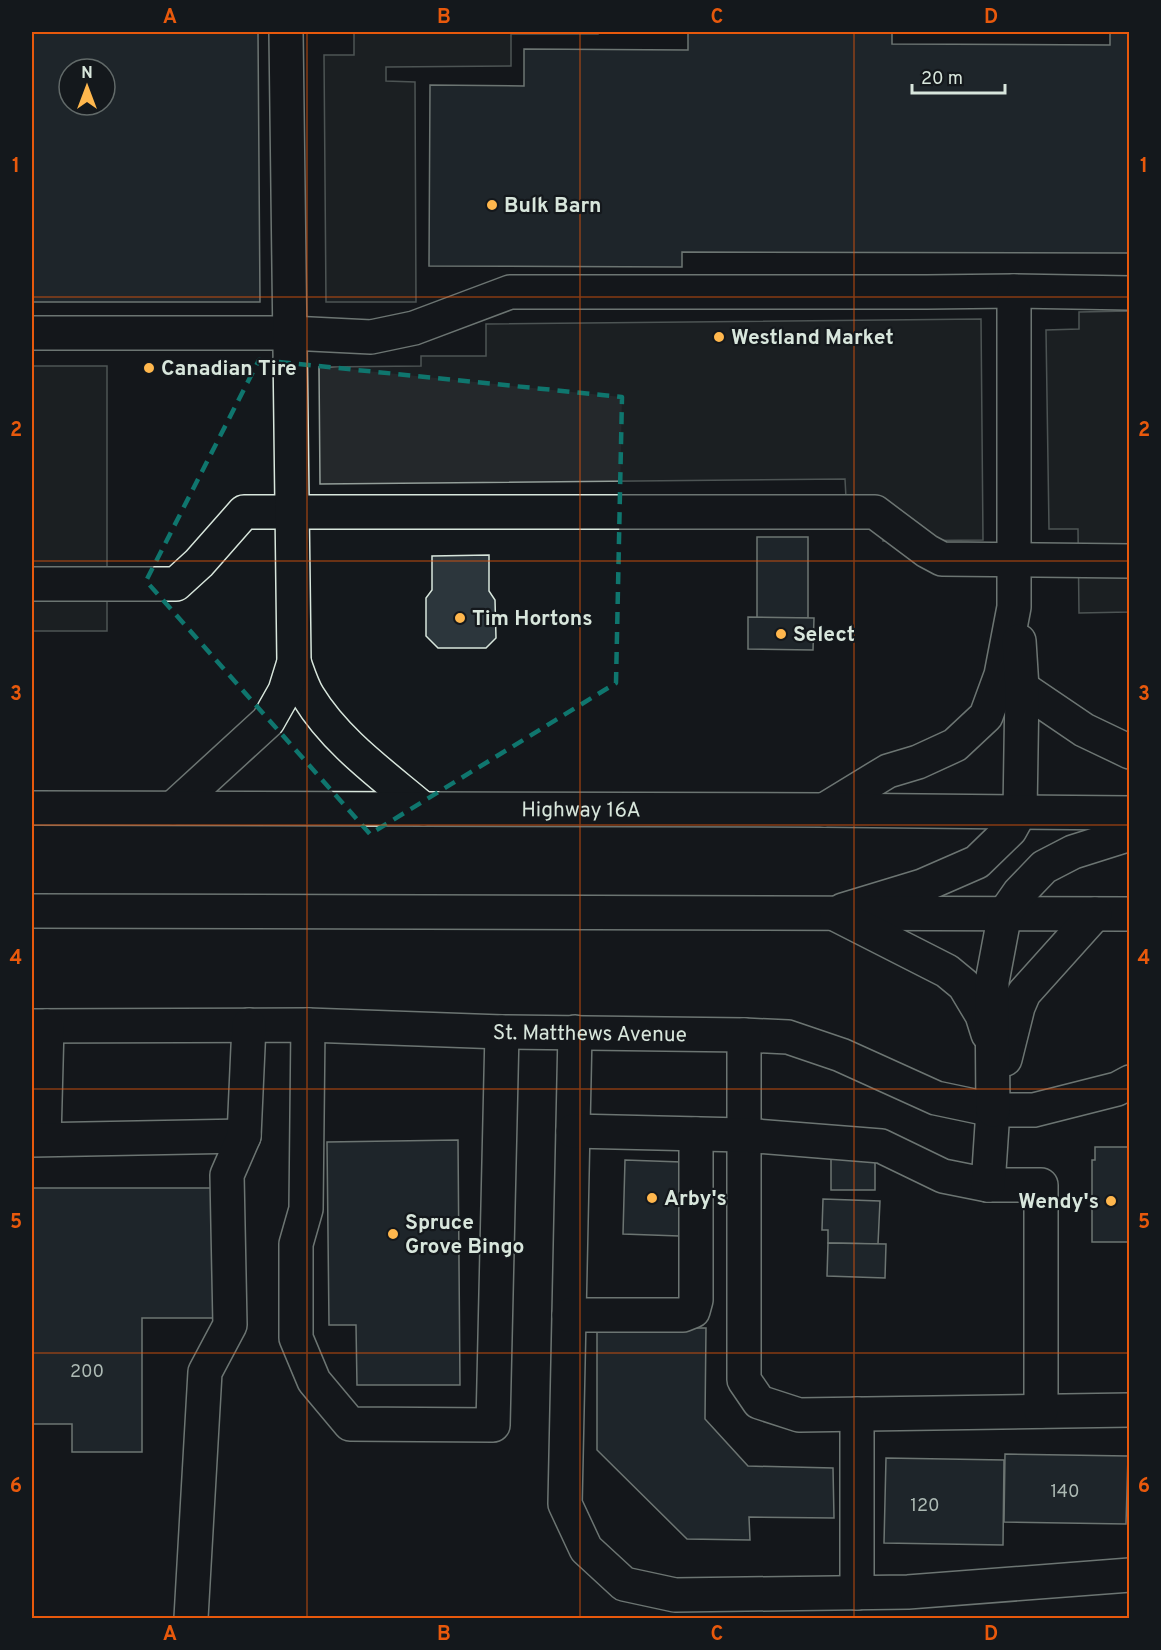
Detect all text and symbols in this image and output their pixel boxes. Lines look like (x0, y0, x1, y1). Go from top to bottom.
text: A (163, 5, 177, 31)
text: B (437, 5, 451, 31)
text: C (711, 5, 723, 31)
text: D (984, 5, 998, 31)
north arrow (57, 57, 117, 117)
scale bar (912, 57, 1005, 95)
text: N (81, 64, 93, 84)
text: 20 m (921, 68, 963, 91)
text: 1 (12, 154, 20, 180)
text: 1 (1140, 154, 1148, 180)
place label: Bulk Barn (504, 193, 601, 220)
marker: Bulk Barn (485, 198, 499, 212)
place label: Westland Market (731, 325, 894, 352)
marker: Westland Market (712, 330, 726, 344)
place label: Canadian Tire (161, 356, 297, 383)
marker: Canadian Tire (142, 361, 156, 375)
text: 2 (10, 418, 22, 444)
text: 2 (1138, 418, 1150, 444)
place label: Tim Hortons (472, 606, 593, 633)
marker: Tim Hortons (453, 611, 467, 625)
place label: Select (793, 622, 855, 649)
marker: Select (774, 627, 788, 641)
text: 3 (10, 682, 22, 708)
text: 3 (1138, 682, 1150, 708)
street label: Highway 16A (521, 797, 641, 825)
text: 4 (10, 946, 22, 972)
text: 4 (1138, 946, 1150, 972)
street label: St. Matthews Avenue (492, 1020, 687, 1049)
place label: Arby's (664, 1186, 727, 1213)
place label: Wendy's (1018, 1189, 1099, 1216)
marker: Arby's (645, 1191, 659, 1205)
marker: Wendy's (1104, 1194, 1118, 1208)
text: 5 (10, 1210, 22, 1236)
place label: Spruce Grove Bingo (405, 1210, 524, 1261)
text: 5 (1138, 1210, 1150, 1236)
marker: Spruce Grove Bingo (386, 1227, 400, 1241)
house number: 200 (70, 1361, 104, 1384)
text: 6 (10, 1474, 22, 1500)
text: 6 (1138, 1474, 1150, 1500)
house number: 140 (1050, 1481, 1080, 1504)
house number: 120 (910, 1495, 940, 1518)
text: A (163, 1622, 177, 1648)
text: B (437, 1622, 451, 1648)
text: C (711, 1622, 723, 1648)
text: D (984, 1622, 998, 1648)

